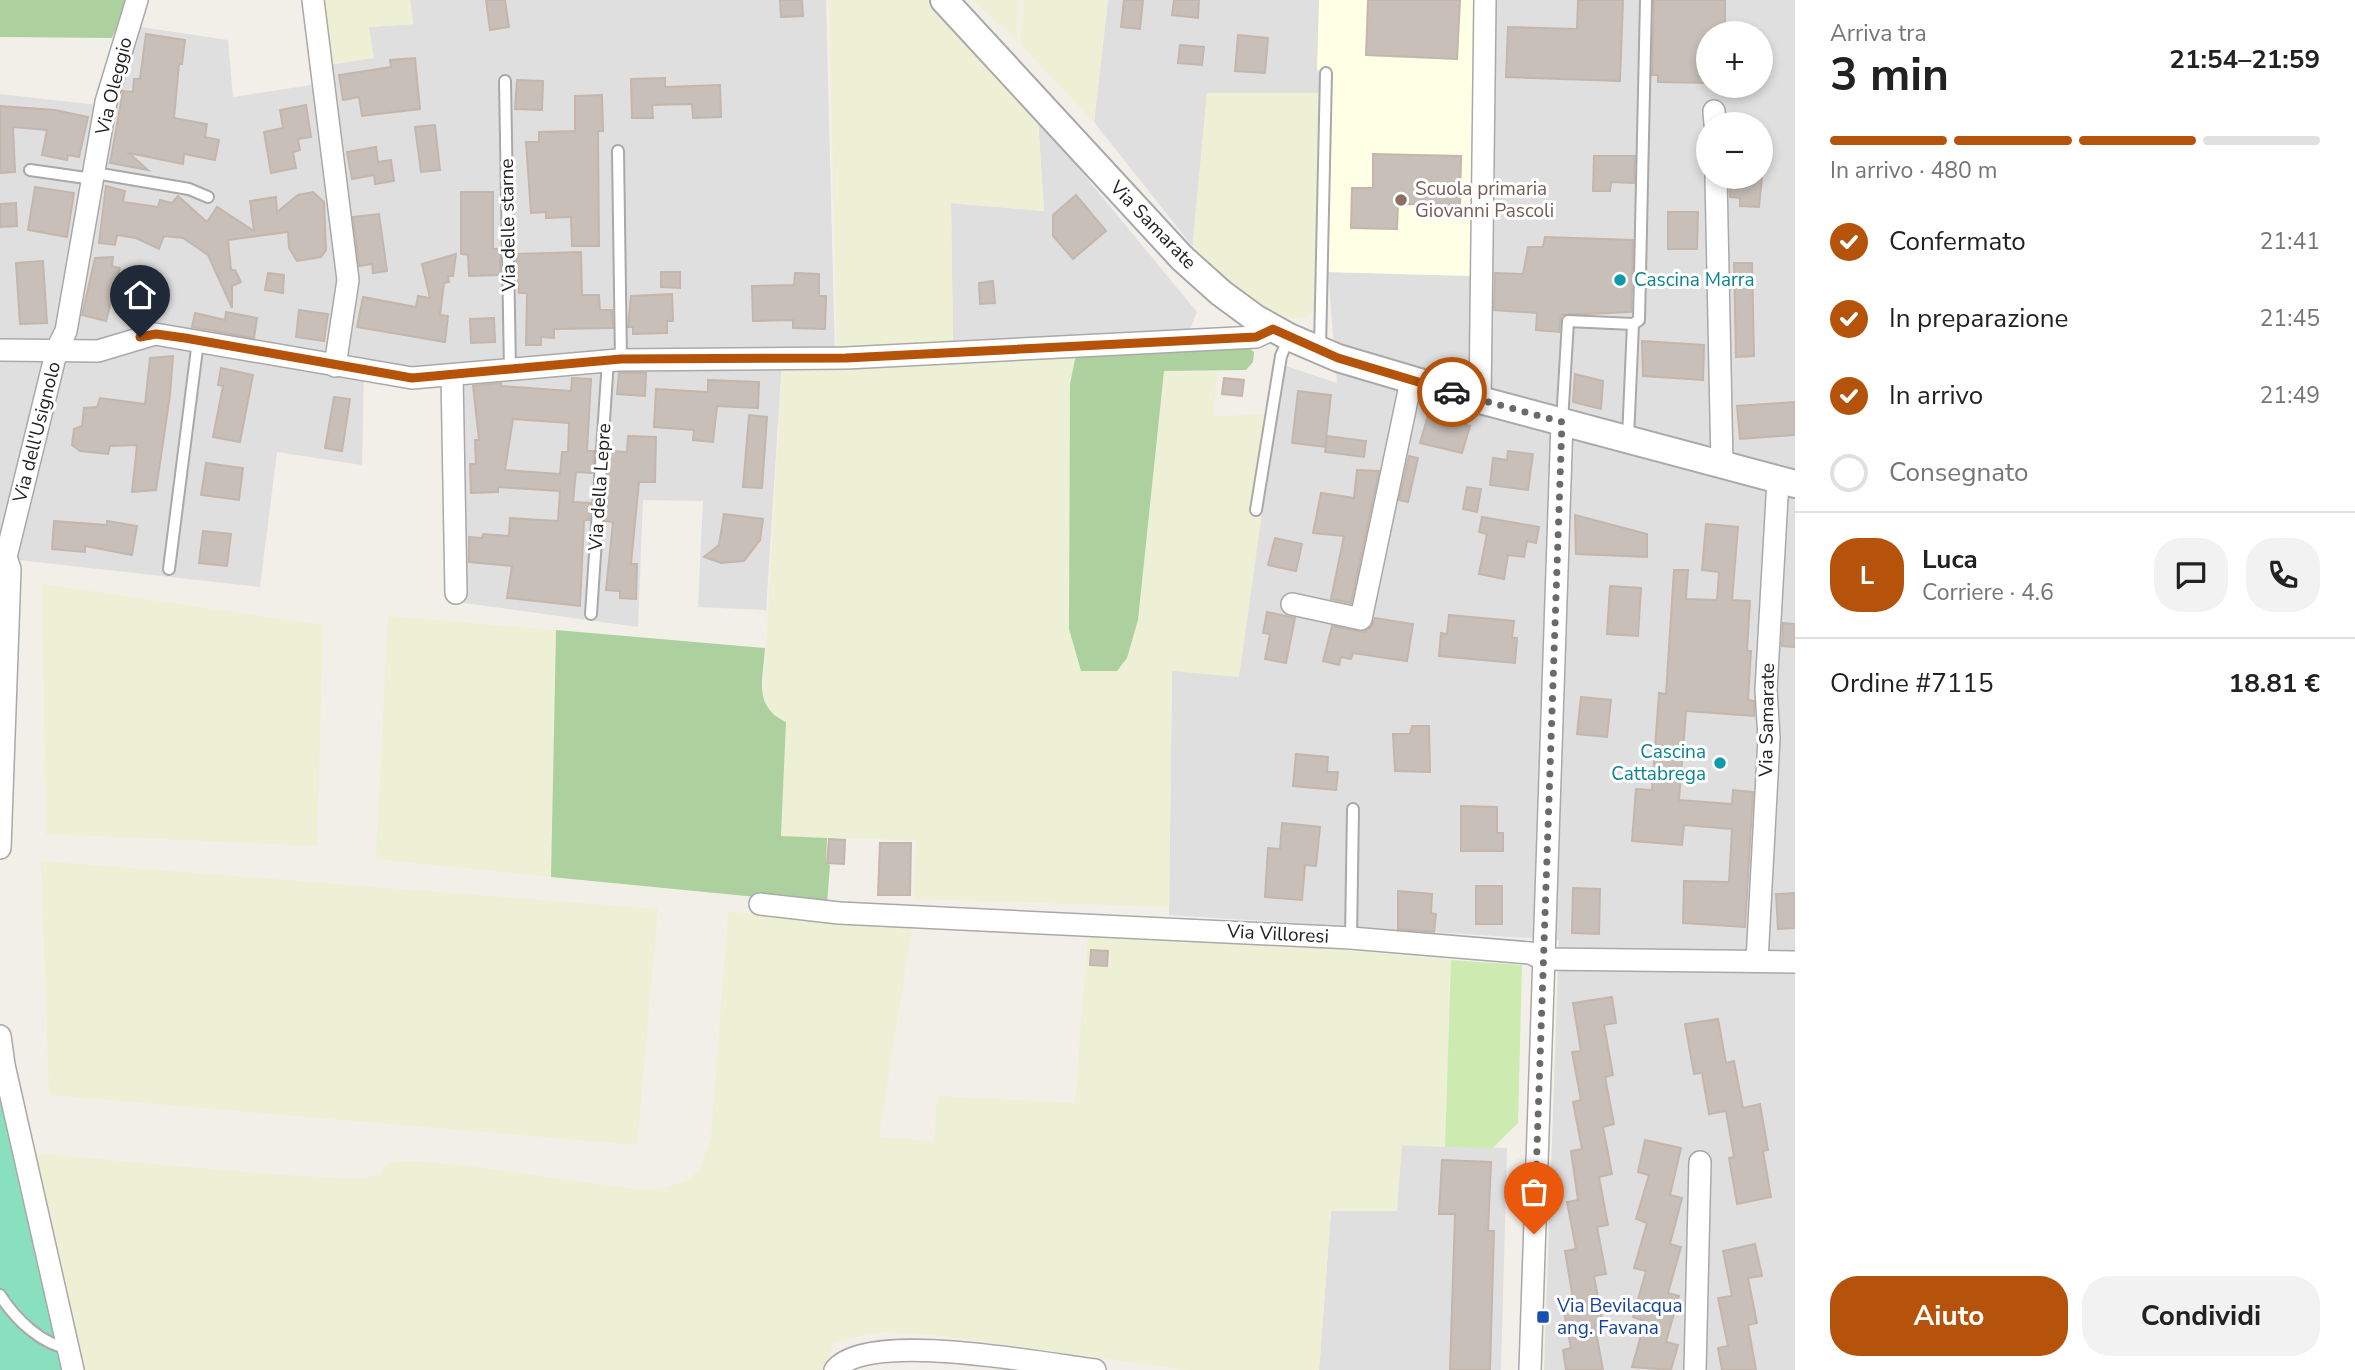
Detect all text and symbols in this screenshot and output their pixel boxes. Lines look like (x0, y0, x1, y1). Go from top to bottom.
text: Arriva tra (1830, 18, 1927, 49)
map controls (1696, 21, 1773, 189)
button: + (1696, 21, 1773, 98)
street label: Via Oleggio (89, 34, 139, 139)
text: 21:54–21:59 (2169, 42, 2320, 77)
text: 3 min (1830, 43, 1949, 106)
button: − (1696, 112, 1773, 189)
text: In arrivo · 480 m (1830, 155, 1997, 186)
street label: Via delle starne (494, 158, 522, 293)
street label: Via Samarate (1103, 174, 1202, 275)
place label: Scuola primaria Giovanni Pascoli (1415, 176, 1554, 224)
marker: Scuola primaria Giovanni Pascoli (1393, 192, 1409, 208)
icon: check (1830, 223, 1868, 261)
text: Confermato (1889, 224, 2026, 259)
text: 21:41 (2260, 226, 2320, 257)
pin (110, 265, 170, 337)
place label: Cascina Marra (1634, 267, 1755, 293)
marker: Cascina Marra (1612, 272, 1628, 288)
icon: home (121, 276, 159, 314)
icon: check (1830, 300, 1868, 338)
text: In preparazione (1889, 301, 2068, 336)
text: 21:45 (2260, 303, 2320, 334)
courier (1417, 357, 1487, 427)
street label: Via dell'Usignolo (7, 359, 67, 506)
icon: car (1433, 373, 1471, 411)
icon: check (1830, 377, 1868, 415)
text: In arrivo (1889, 378, 1983, 413)
text: 21:49 (2260, 380, 2320, 411)
street label: Via della Lepre (582, 422, 617, 553)
text: Consegnato (1889, 455, 2028, 490)
button: chat (2154, 538, 2228, 612)
button: phone (2246, 538, 2320, 612)
text: Luca (1922, 542, 1978, 577)
text: L (1860, 558, 1874, 593)
text: Corriere · 4.6 (1922, 577, 2054, 608)
street label: Via Samarate (1753, 663, 1781, 778)
text: Ordine #7115 (1830, 666, 1994, 701)
text: 18.81 € (2229, 666, 2320, 701)
place label: Cascina Cattabrega (1611, 739, 1706, 787)
marker: Cascina Cattabrega (1712, 755, 1728, 771)
street label: Via Villoresi (1225, 918, 1330, 950)
pin (1504, 1162, 1564, 1234)
icon: bag (1515, 1173, 1553, 1211)
button: Aiuto (1830, 1276, 2068, 1356)
button: Condividi (2082, 1276, 2320, 1356)
place label: Via Bevilacqua ang. Favana (1556, 1293, 1683, 1341)
marker: Via Bevilacqua ang. Favana (1535, 1309, 1551, 1325)

